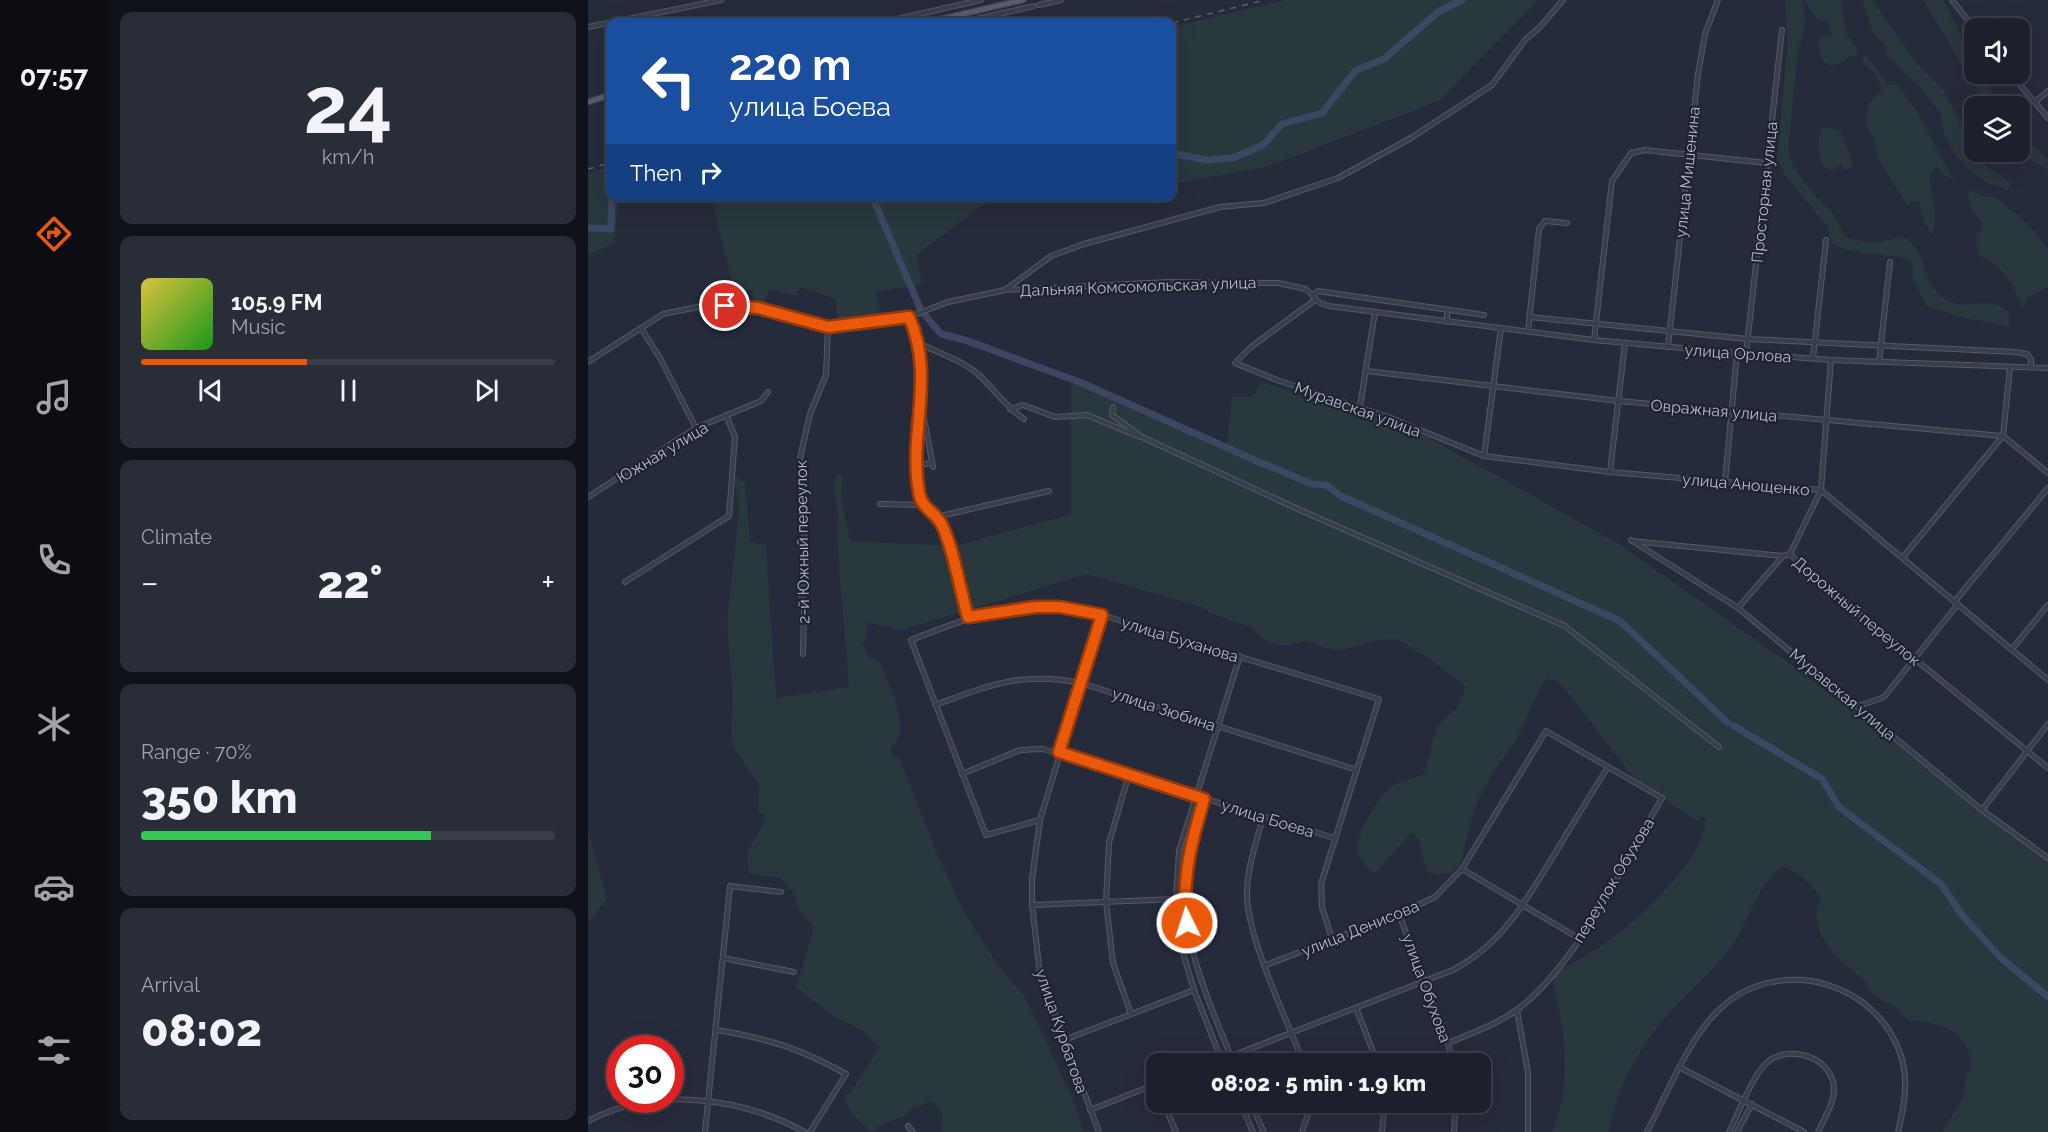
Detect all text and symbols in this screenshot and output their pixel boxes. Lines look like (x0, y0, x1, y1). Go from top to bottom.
map controls (1964, 18, 2030, 162)
button: sound (1964, 18, 2030, 84)
text: 220 m (729, 41, 851, 90)
icon: left (630, 42, 708, 120)
text: 24 (304, 60, 392, 151)
text: 07:57 (20, 61, 88, 92)
text: улица Боева (729, 91, 891, 122)
button: layers (1964, 96, 2030, 162)
street label: улица Мишенина (1671, 105, 1704, 239)
street label: Просторная улица (1748, 121, 1781, 264)
text: km/h (322, 145, 374, 169)
icon: right (694, 156, 727, 189)
text: Then (630, 160, 682, 186)
icon: directions (33, 213, 75, 255)
street label: Дальняя Комсомольская улица (1019, 273, 1257, 300)
pin (699, 280, 750, 331)
text: 105.9 FM (231, 289, 322, 315)
icon: arrive (708, 289, 741, 322)
text: Music (231, 315, 285, 339)
street label: улица Орлова (1684, 340, 1792, 367)
icon: previous (194, 374, 227, 407)
icon: pause (332, 374, 365, 407)
icon: next (470, 374, 503, 407)
icon: music (33, 376, 75, 418)
street label: Муравская улица (1292, 378, 1423, 441)
street label: Овражная улица (1650, 396, 1778, 425)
street label: Южная улица (613, 418, 712, 487)
street label: 2-й Южный переулок (792, 460, 813, 624)
street label: улица Анощенко (1681, 469, 1810, 500)
text: Climate (141, 525, 212, 549)
icon: phone (33, 539, 75, 581)
street label: Дорожный переулок (1789, 553, 1924, 670)
text: 22° (317, 556, 383, 609)
text: − (141, 563, 159, 602)
text: + (541, 563, 555, 602)
street label: улица Буханова (1119, 613, 1241, 666)
street label: Муравская улица (1786, 644, 1900, 744)
street label: улица Зюбина (1110, 684, 1218, 735)
icon: climate (33, 703, 75, 745)
text: Range · 70% (141, 740, 252, 764)
text: 350 km (141, 771, 298, 824)
street label: улица Боева (1219, 795, 1317, 842)
street label: переулок Обухова (1569, 814, 1658, 946)
icon: car (33, 866, 75, 908)
position arrow (1155, 891, 1219, 955)
street label: улица Денисова (1299, 896, 1422, 961)
street label: улица Обухова (1398, 931, 1455, 1045)
street label: улица Курбатова (1031, 967, 1092, 1096)
text: Arrival (141, 973, 200, 997)
text: 08:02 (141, 1004, 262, 1057)
icon: filters (33, 1029, 75, 1071)
speed limit sign: 30 (606, 1035, 684, 1113)
text: 08:02 · 5 min · 1.9 km (1211, 1070, 1426, 1096)

